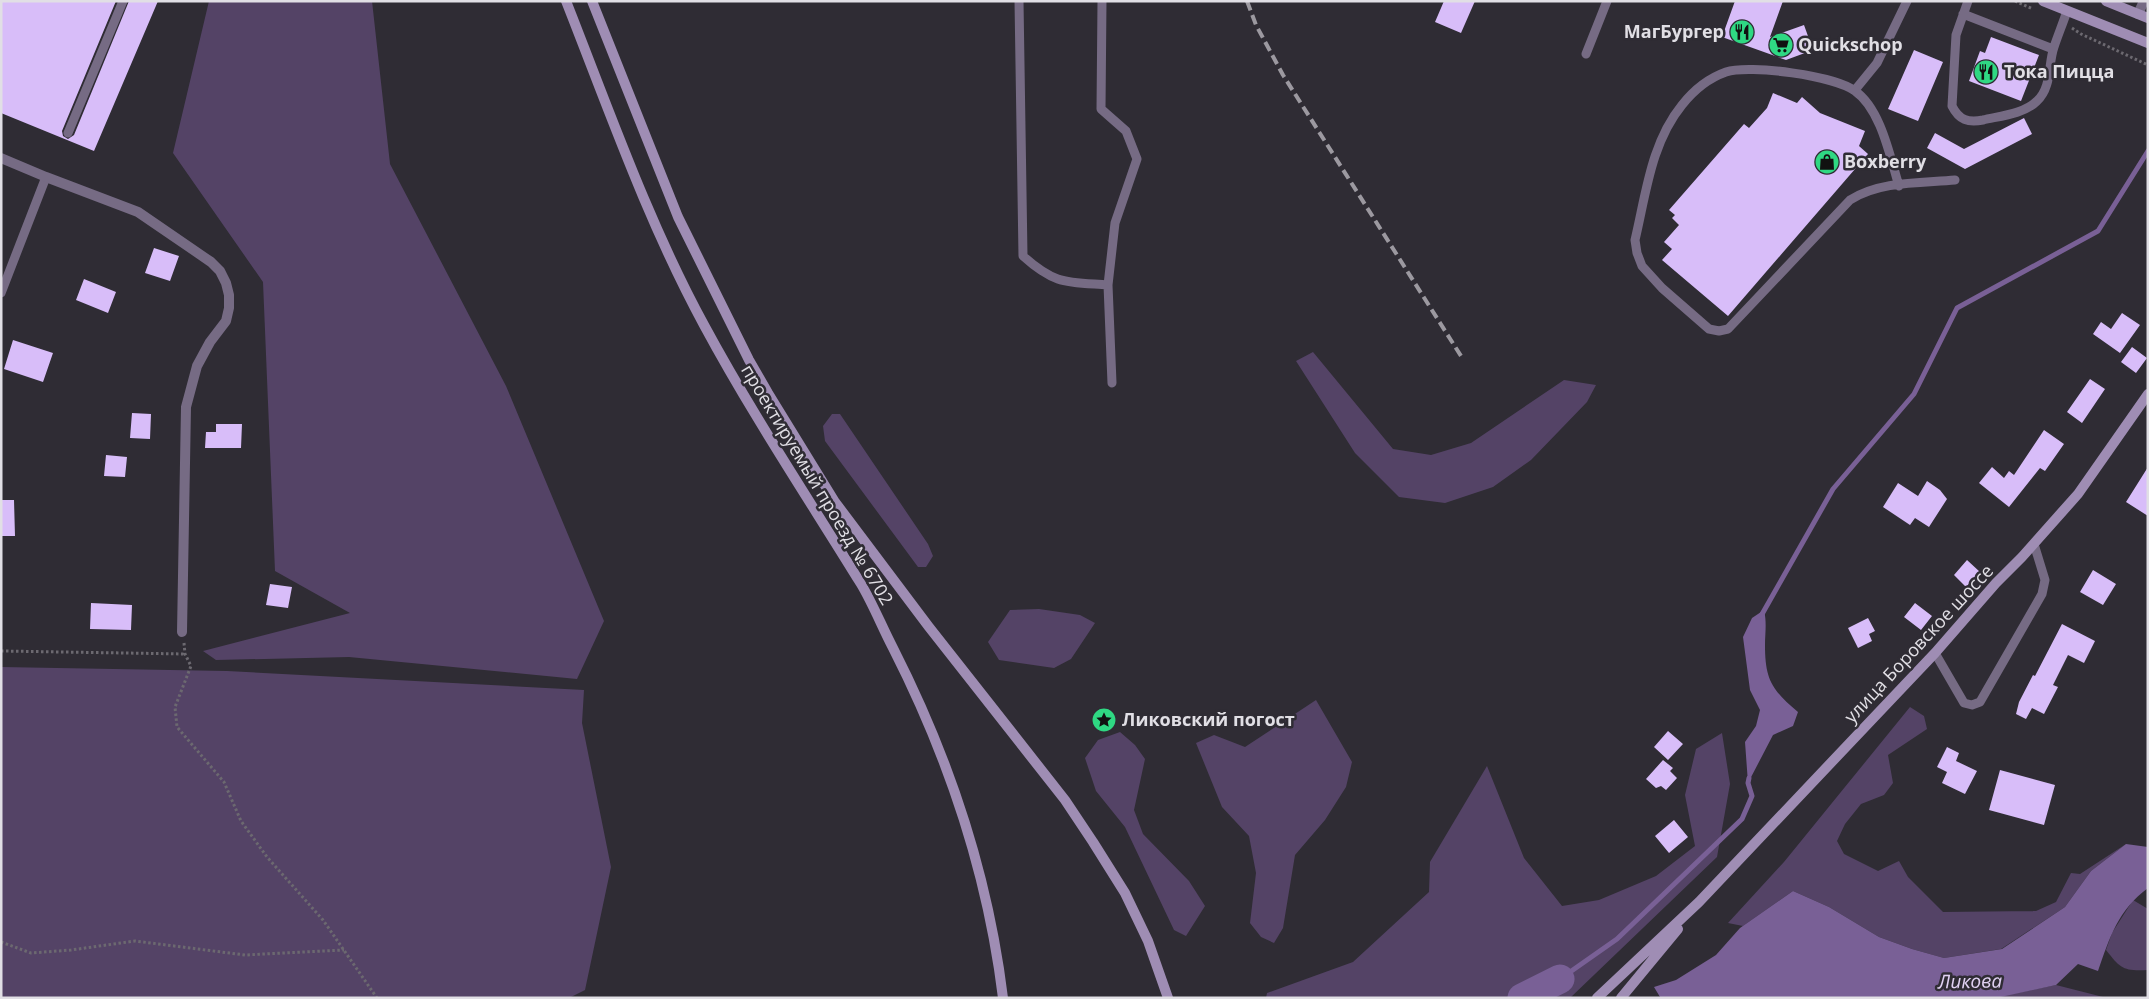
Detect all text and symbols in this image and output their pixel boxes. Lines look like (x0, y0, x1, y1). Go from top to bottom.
place label: МагБургер (1624, 19, 1724, 43)
restaurant icon: МагБургер (1729, 19, 1755, 45)
supermarket icon: Quickschop (1768, 32, 1794, 58)
place label: Quickschop (1798, 32, 1903, 56)
restaurant icon: Тока Пицца (1973, 59, 1999, 85)
place label: Тока Пицца (2004, 59, 2114, 83)
shop icon: Boxberry (1814, 149, 1840, 175)
place label: Boxberry (1844, 149, 1927, 173)
street label: проектируемый проезд № 6702 (736, 360, 899, 609)
street label: улица Боровское шоссе (1838, 559, 1998, 728)
place icon: Ликовский погост (1091, 707, 1117, 733)
place label: Ликовский погост (1122, 707, 1295, 731)
water label: Ликова (1937, 967, 2002, 995)

